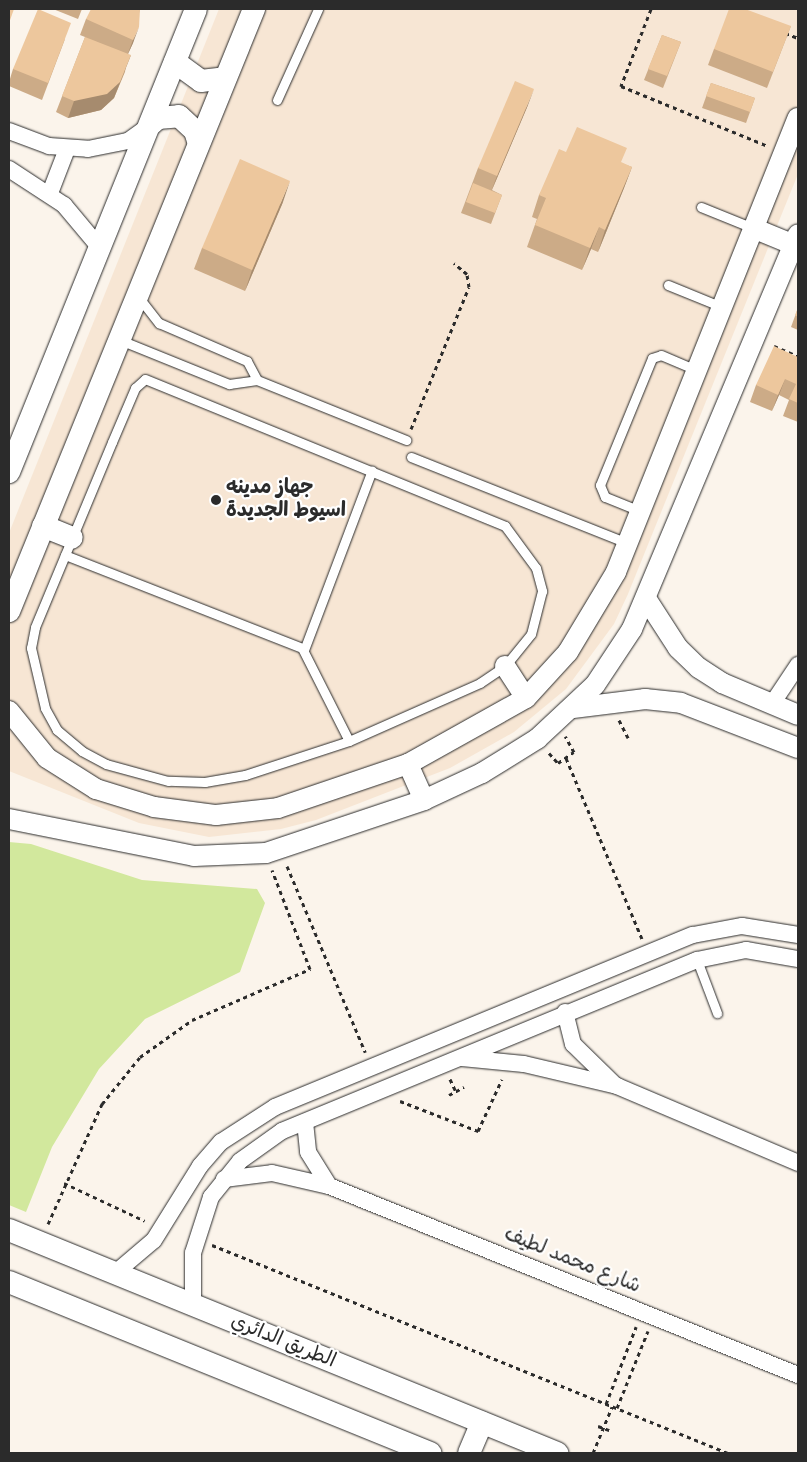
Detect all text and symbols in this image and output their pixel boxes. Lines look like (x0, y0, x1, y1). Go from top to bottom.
place label: جهاز مدينه اسيوط الجديدة (226, 476, 346, 523)
marker: جهاز مدينه اسيوط الجديدة (210, 494, 222, 506)
street label: شارع محمد لطيف (500, 1223, 644, 1299)
street label: الطريق الدائري (227, 1310, 339, 1374)

